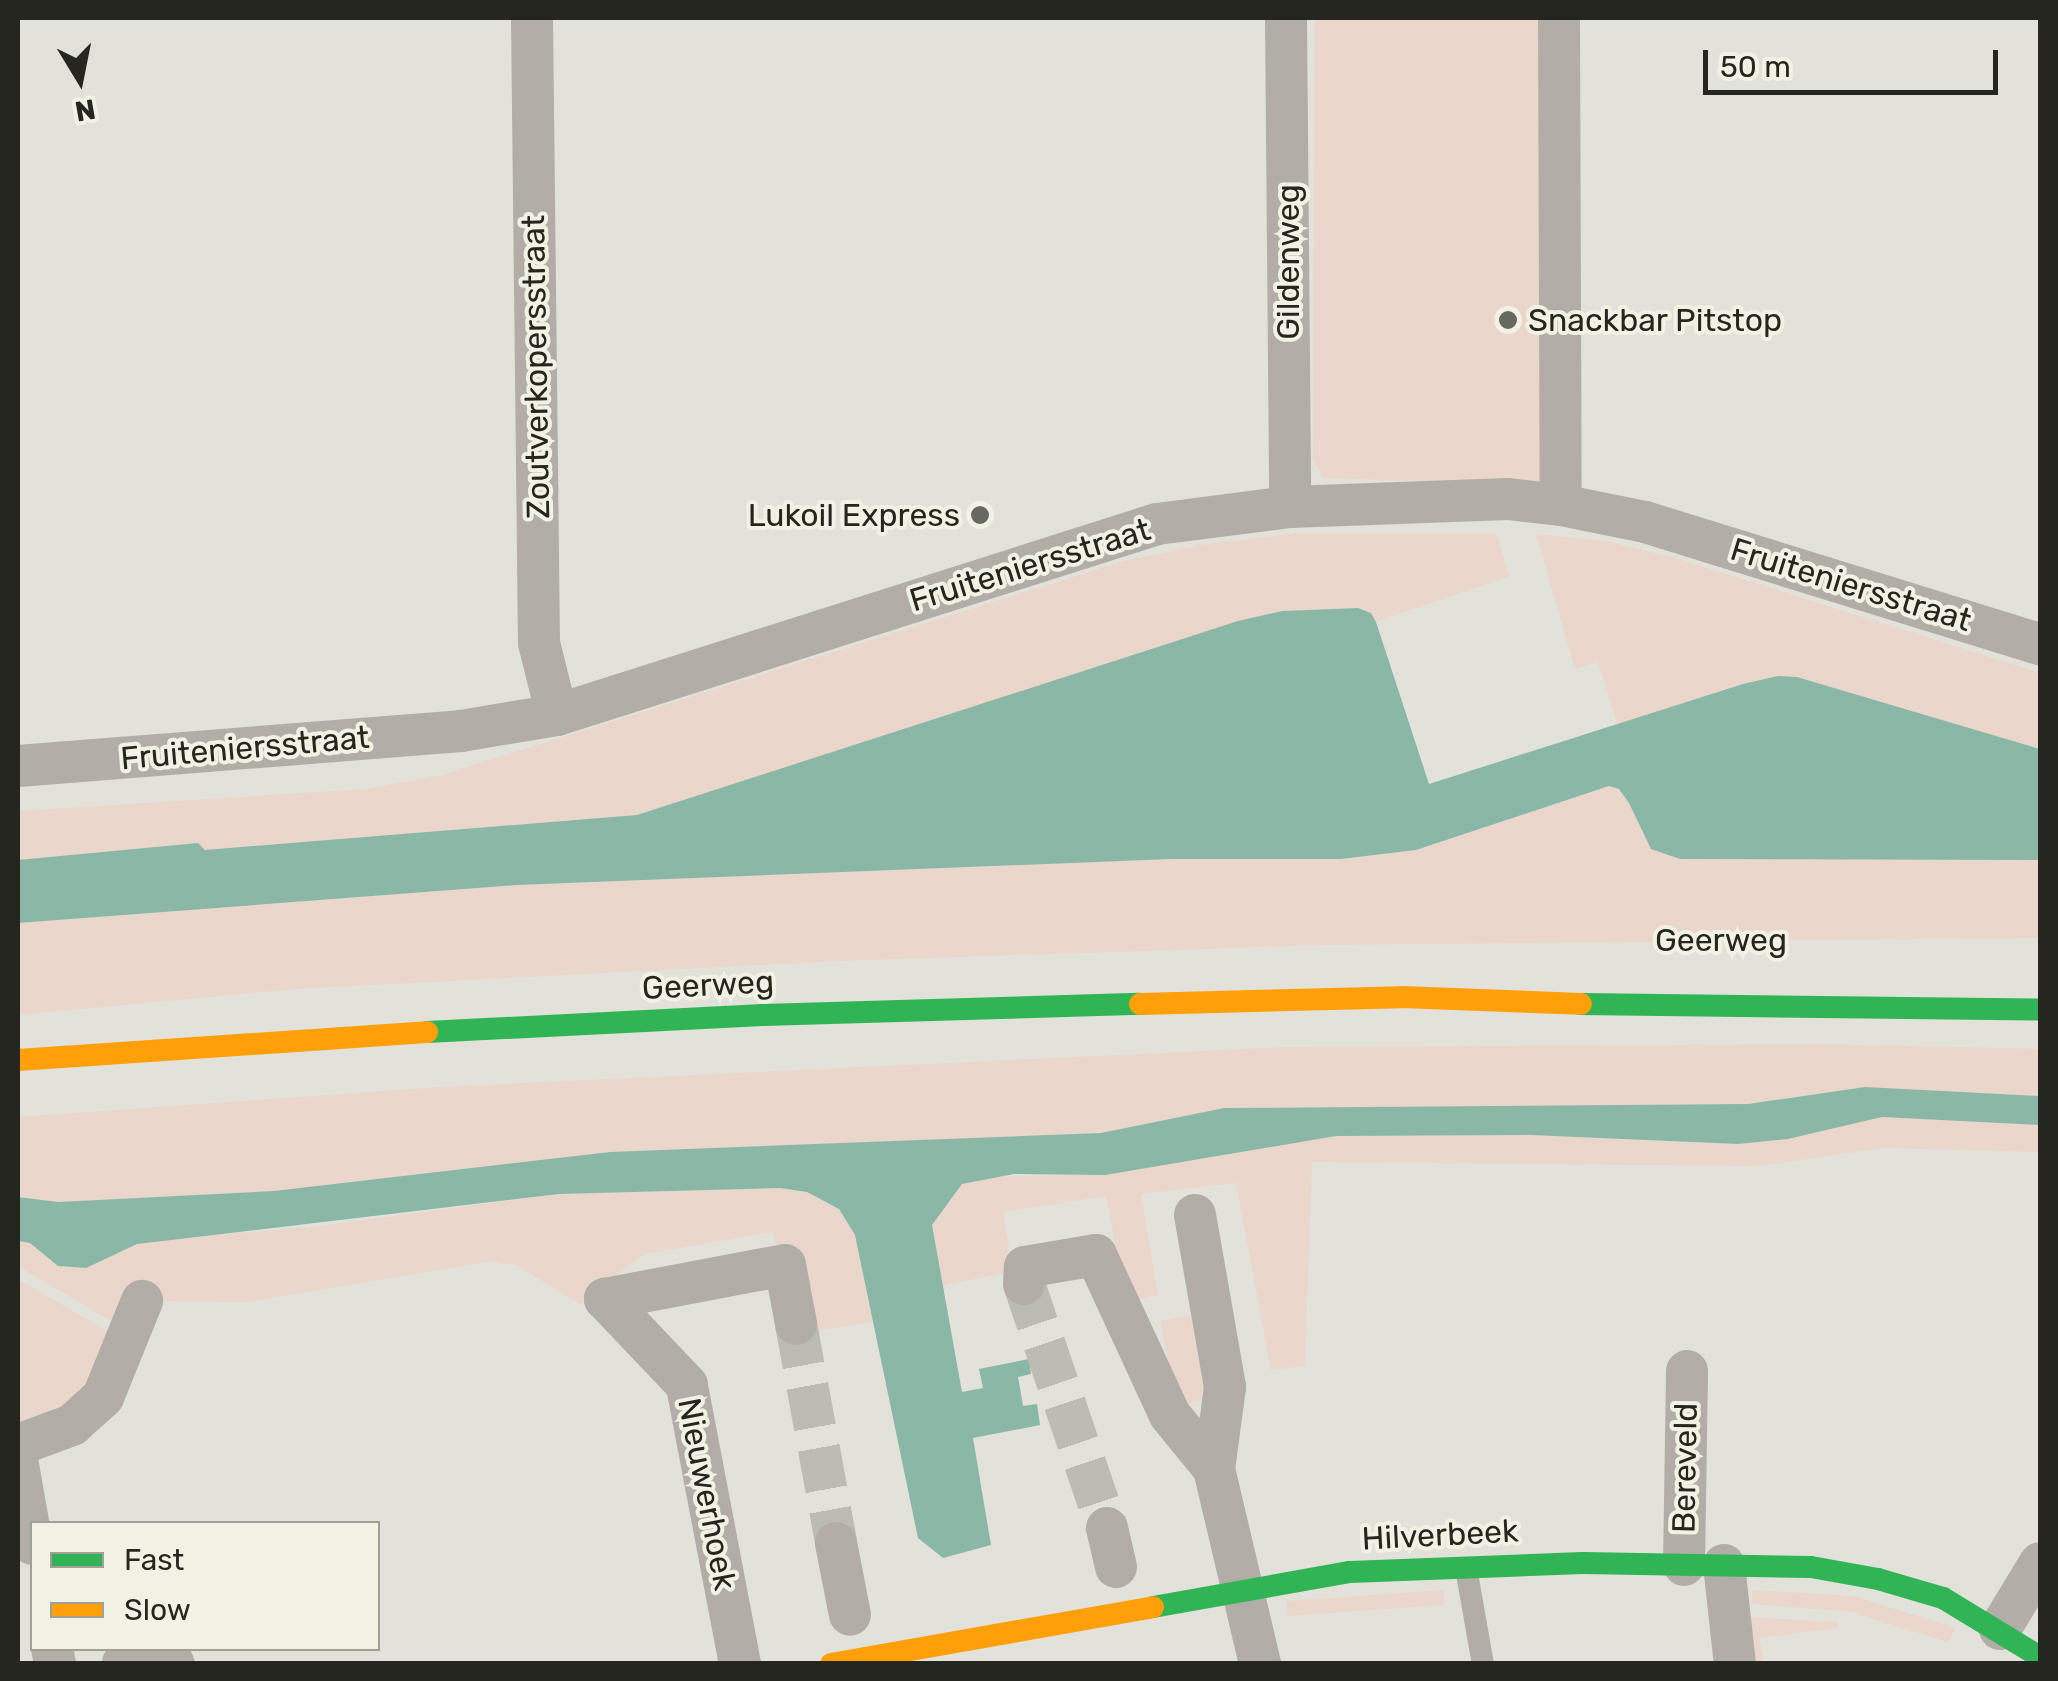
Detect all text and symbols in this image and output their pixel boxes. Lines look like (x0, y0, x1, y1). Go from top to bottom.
north arrow (30, 30, 130, 130)
scale bar (1708, 30, 2003, 92)
text: 50 m (1720, 49, 1791, 85)
text: N (73, 92, 98, 128)
street label: Gildenweg (1269, 184, 1307, 340)
street label: Zoutverkopersstraat (514, 215, 558, 519)
place label: Snackbar Pitstop (1528, 301, 1783, 339)
marker: Snackbar Pitstop (1497, 309, 1519, 331)
place label: Lukoil Express (748, 496, 960, 534)
marker: Lukoil Express (969, 504, 991, 526)
street label: Fruiteniersstraat (905, 510, 1155, 620)
street label: Fruiteniersstraat (1726, 530, 1976, 640)
street label: Fruiteniersstraat (119, 718, 371, 778)
street label: Geerweg (1655, 921, 1787, 959)
street label: Geerweg (641, 962, 775, 1008)
street label: Nieuwerhoek (670, 1395, 744, 1593)
street label: Bereveld (1665, 1402, 1705, 1534)
street label: Hilverbeek (1361, 1512, 1519, 1558)
legend (30, 1521, 380, 1651)
text: Fast (124, 1542, 184, 1578)
text: Slow (124, 1592, 191, 1628)

